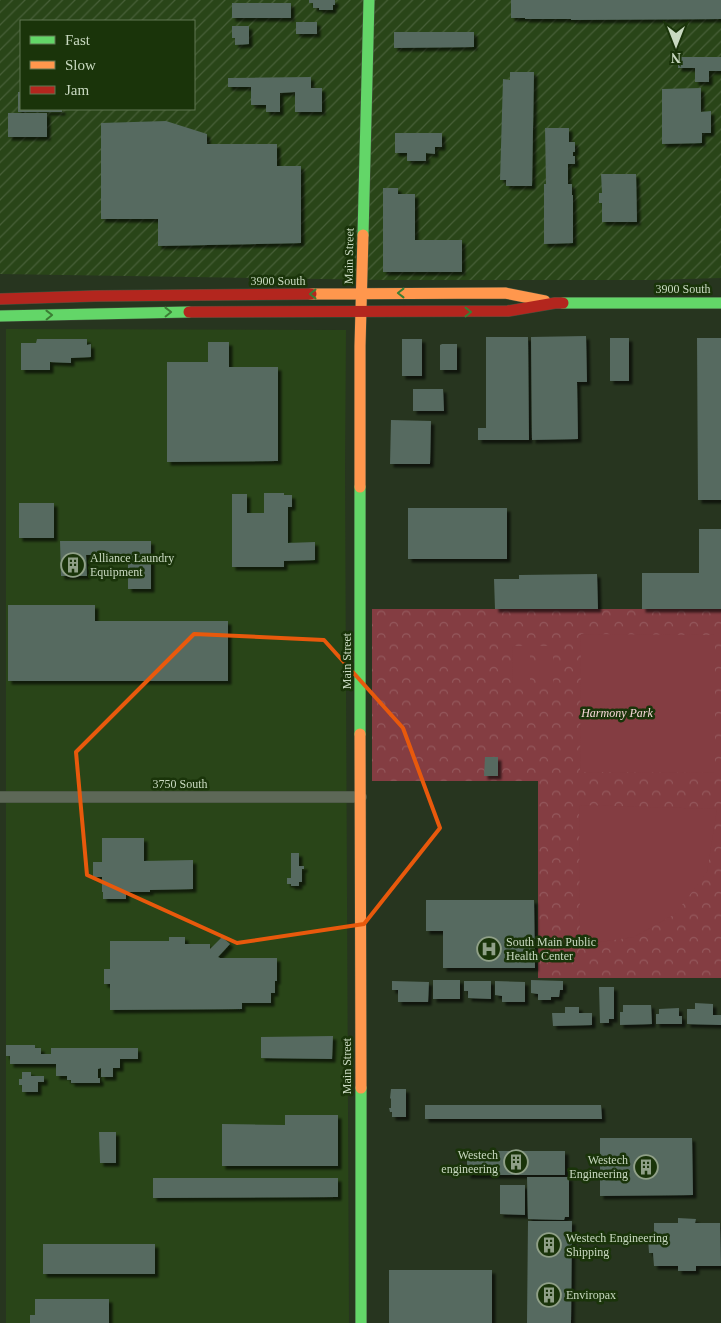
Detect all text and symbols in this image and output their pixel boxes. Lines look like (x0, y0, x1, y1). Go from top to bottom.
legend (20, 20, 195, 110)
north arrow (651, 20, 701, 70)
text: Fast (65, 32, 91, 48)
text: N (671, 50, 681, 65)
text: Slow (65, 57, 96, 73)
text: Jam (65, 82, 89, 98)
street label: Main Street (342, 227, 357, 284)
street label: 3900 South (250, 274, 306, 288)
street label: 3900 South (655, 282, 711, 296)
one-way arrow (397, 288, 404, 298)
one-way arrow (309, 289, 317, 299)
one-way arrow (164, 307, 172, 318)
one-way arrow (464, 307, 472, 317)
one-way arrow (45, 310, 53, 320)
place label: Alliance Laundry Equipment (90, 551, 174, 579)
building icon: Alliance Laundry Equipment (60, 552, 86, 578)
street label: Main Street (340, 632, 354, 689)
park label: Harmony Park (580, 706, 654, 720)
street label: 3750 South (152, 777, 208, 791)
place label: South Main Public Health Center (506, 935, 596, 963)
hospital icon: South Main Public Health Center (476, 936, 502, 962)
street label: Main Street (340, 1037, 354, 1094)
place label: Westech engineering (441, 1148, 498, 1176)
building icon: Westech engineering (503, 1149, 529, 1175)
place label: Westech Engineering (569, 1153, 628, 1181)
building icon: Westech Engineering (633, 1154, 659, 1180)
place label: Westech Engineering Shipping (566, 1231, 668, 1259)
building icon: Westech Engineering Shipping (536, 1232, 562, 1258)
building icon: Enviropax (536, 1282, 562, 1308)
place label: Enviropax (566, 1288, 616, 1302)

